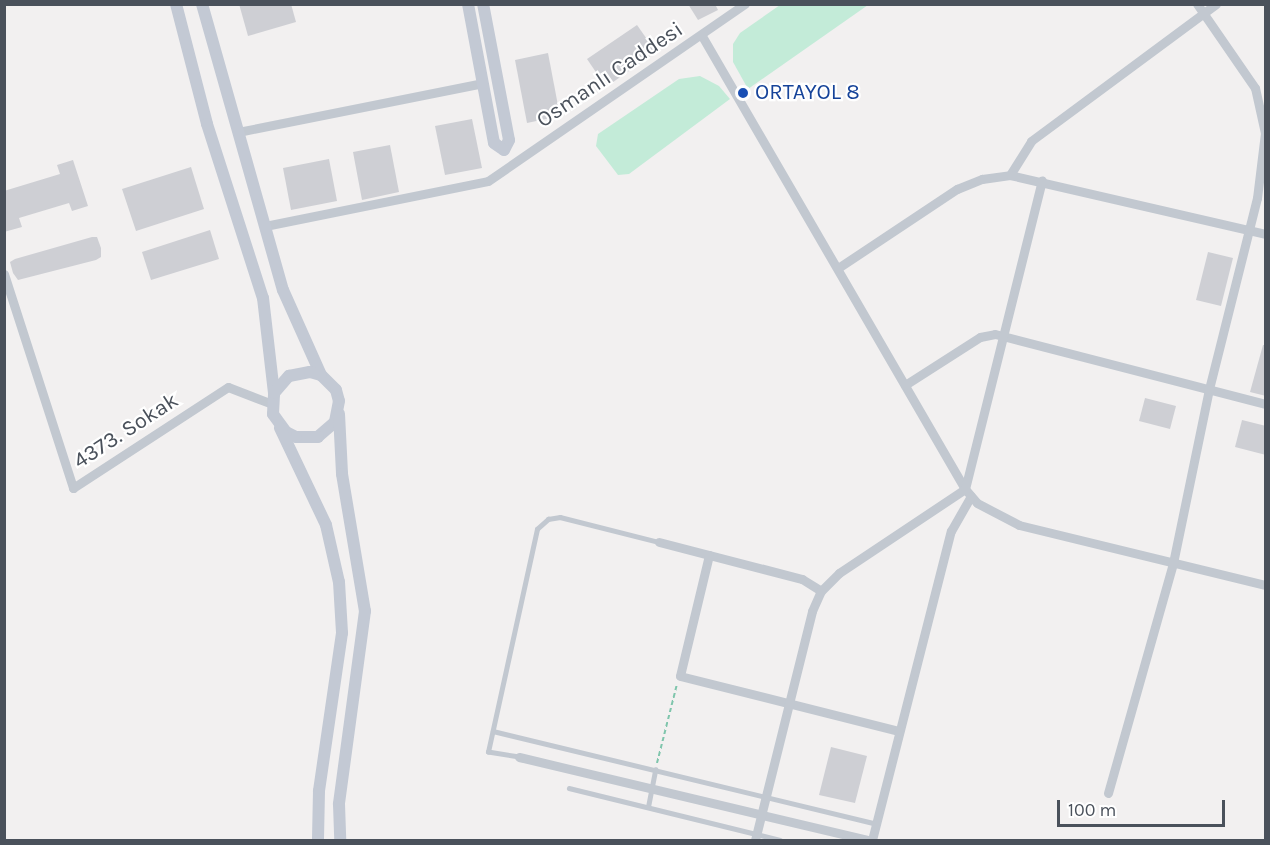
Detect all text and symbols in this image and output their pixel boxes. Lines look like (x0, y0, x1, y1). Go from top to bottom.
street label: Osmanlı Caddesi (532, 16, 688, 134)
place label: ORTAYOL 8 (755, 80, 860, 106)
marker: ORTAYOL 8 (736, 86, 750, 100)
street label: 4373. Sokak (69, 387, 183, 475)
scale bar (1060, 788, 1228, 826)
text: 100 m (1068, 799, 1116, 821)

